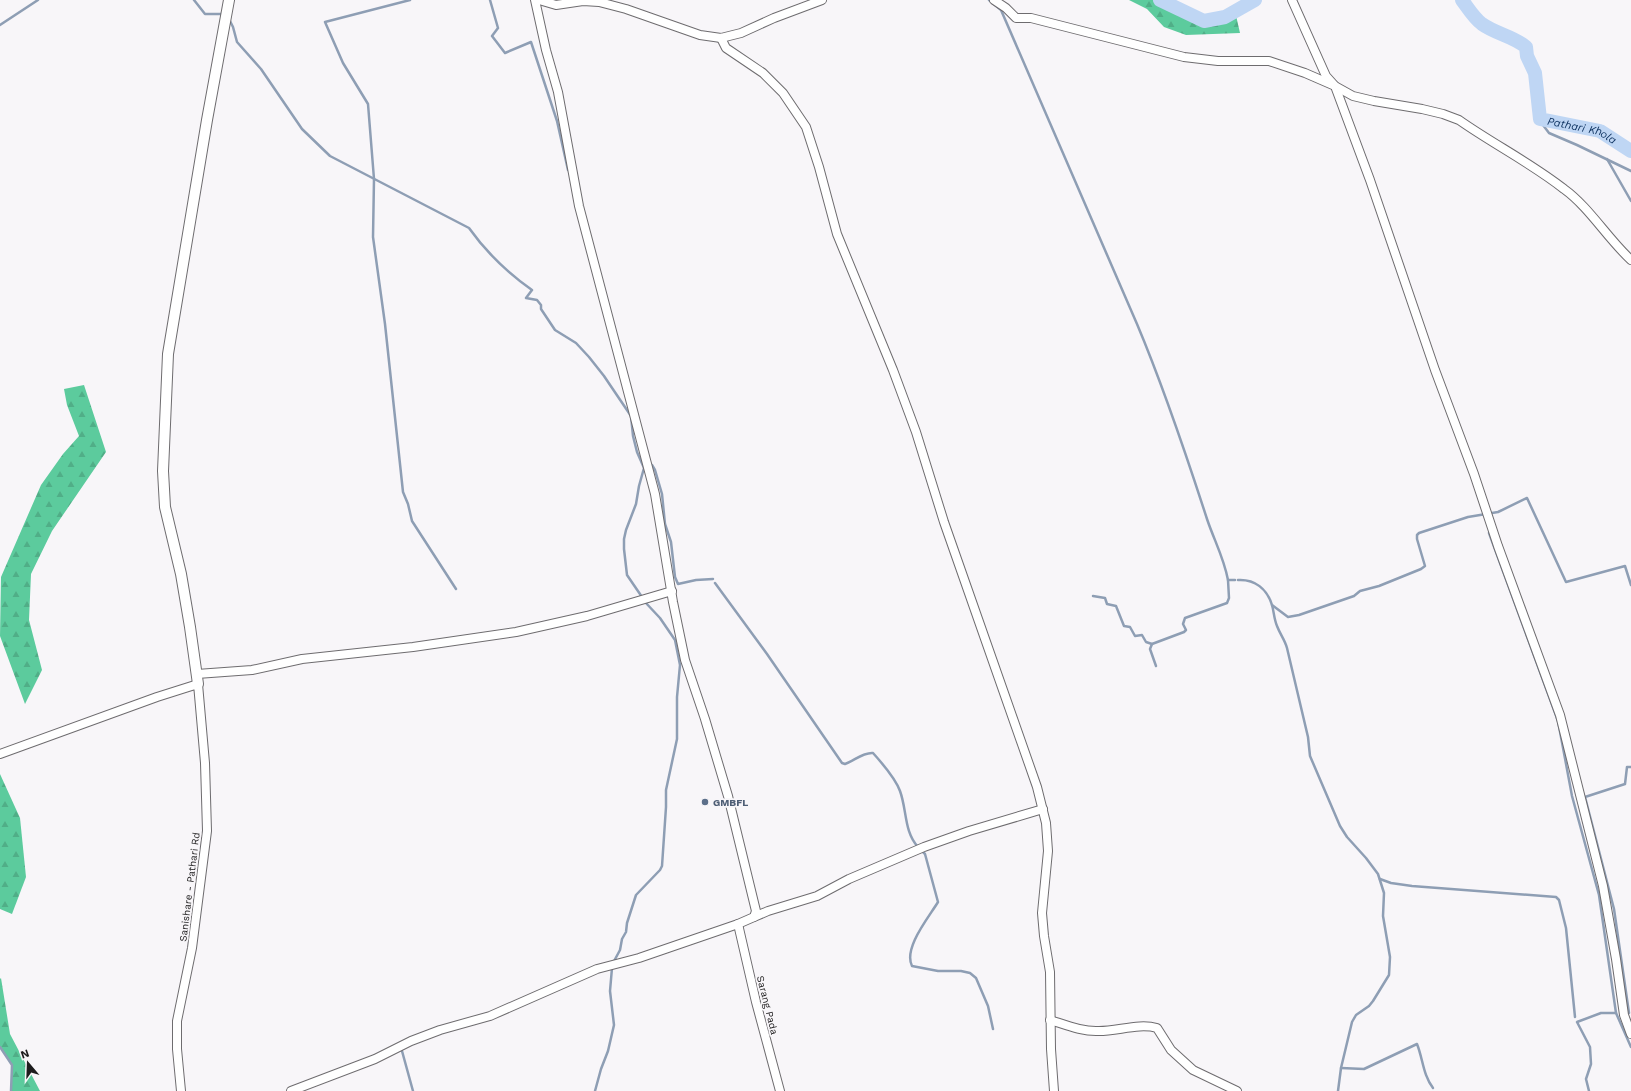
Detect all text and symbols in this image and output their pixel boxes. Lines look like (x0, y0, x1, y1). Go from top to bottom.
water label: Pathari Khola (1546, 115, 1619, 147)
marker: GMBFL (700, 797, 710, 807)
place label: GMBFL (713, 797, 748, 808)
street label: Sanishare - Pathari Rd (177, 832, 202, 942)
street label: Sarang Pada (755, 975, 780, 1036)
north arrow (8, 1043, 48, 1083)
text: N (19, 1047, 31, 1061)

